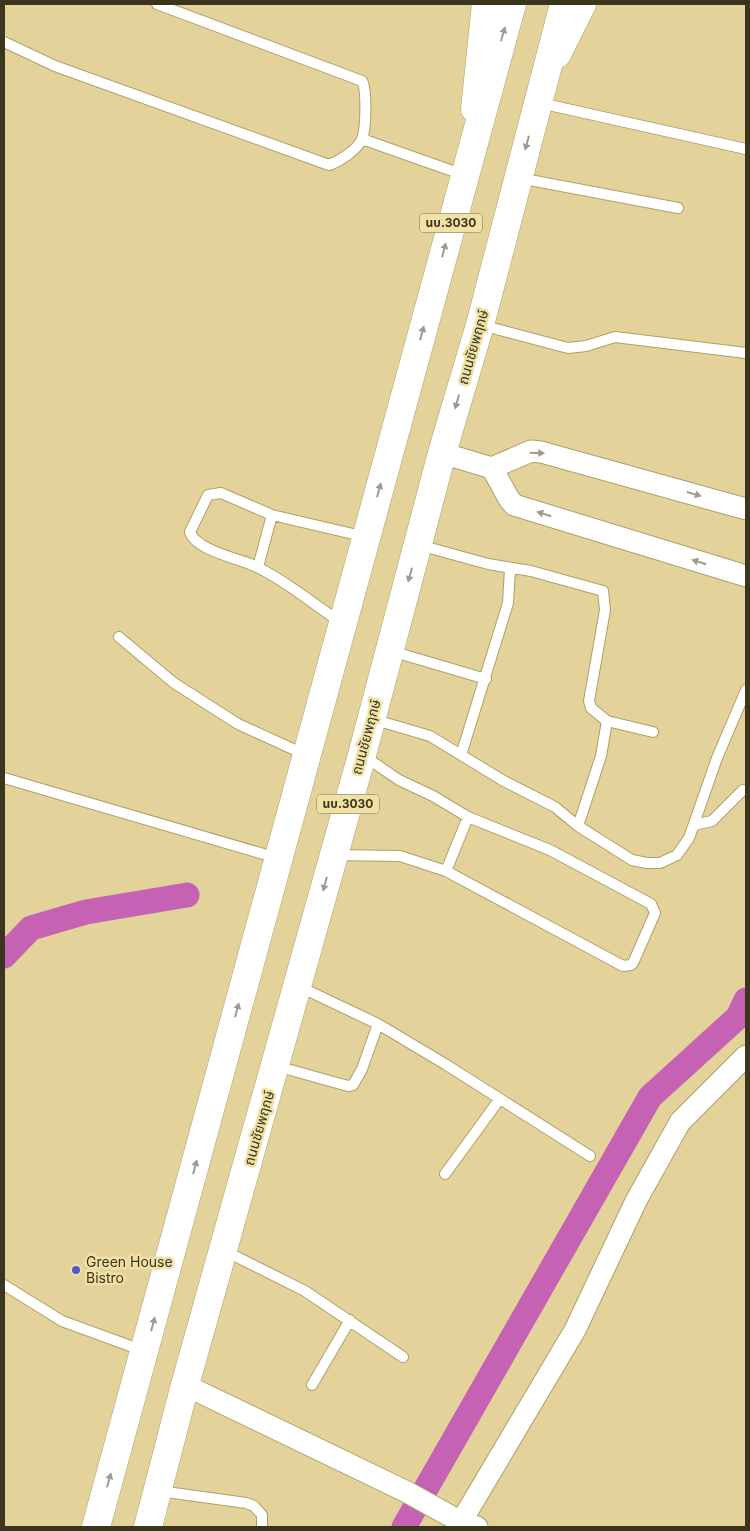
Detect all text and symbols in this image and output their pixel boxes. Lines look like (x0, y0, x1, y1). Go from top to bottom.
one-way arrow (499, 26, 507, 41)
one-way arrow (523, 136, 531, 151)
road number: นบ.3030 (420, 214, 482, 232)
one-way arrow (440, 243, 448, 258)
street label: ถนนชัยพฤกษ์ (454, 307, 491, 386)
one-way arrow (418, 326, 426, 341)
one-way arrow (453, 394, 461, 409)
one-way arrow (530, 449, 546, 457)
one-way arrow (375, 482, 383, 497)
one-way arrow (686, 490, 701, 498)
one-way arrow (537, 509, 552, 517)
one-way arrow (692, 558, 707, 566)
one-way arrow (405, 568, 413, 583)
street label: ถนนชัยพฤกษ์ (347, 697, 384, 776)
road number: นบ.3030 (317, 794, 379, 814)
one-way arrow (321, 876, 329, 891)
one-way arrow (233, 1002, 241, 1017)
street label: ถนนชัยพฤกษ์ (240, 1088, 277, 1167)
one-way arrow (191, 1159, 199, 1174)
place label: Green House Bistro (86, 1253, 173, 1286)
marker: Green House Bistro (70, 1264, 82, 1276)
one-way arrow (149, 1316, 157, 1331)
one-way arrow (105, 1473, 113, 1488)

